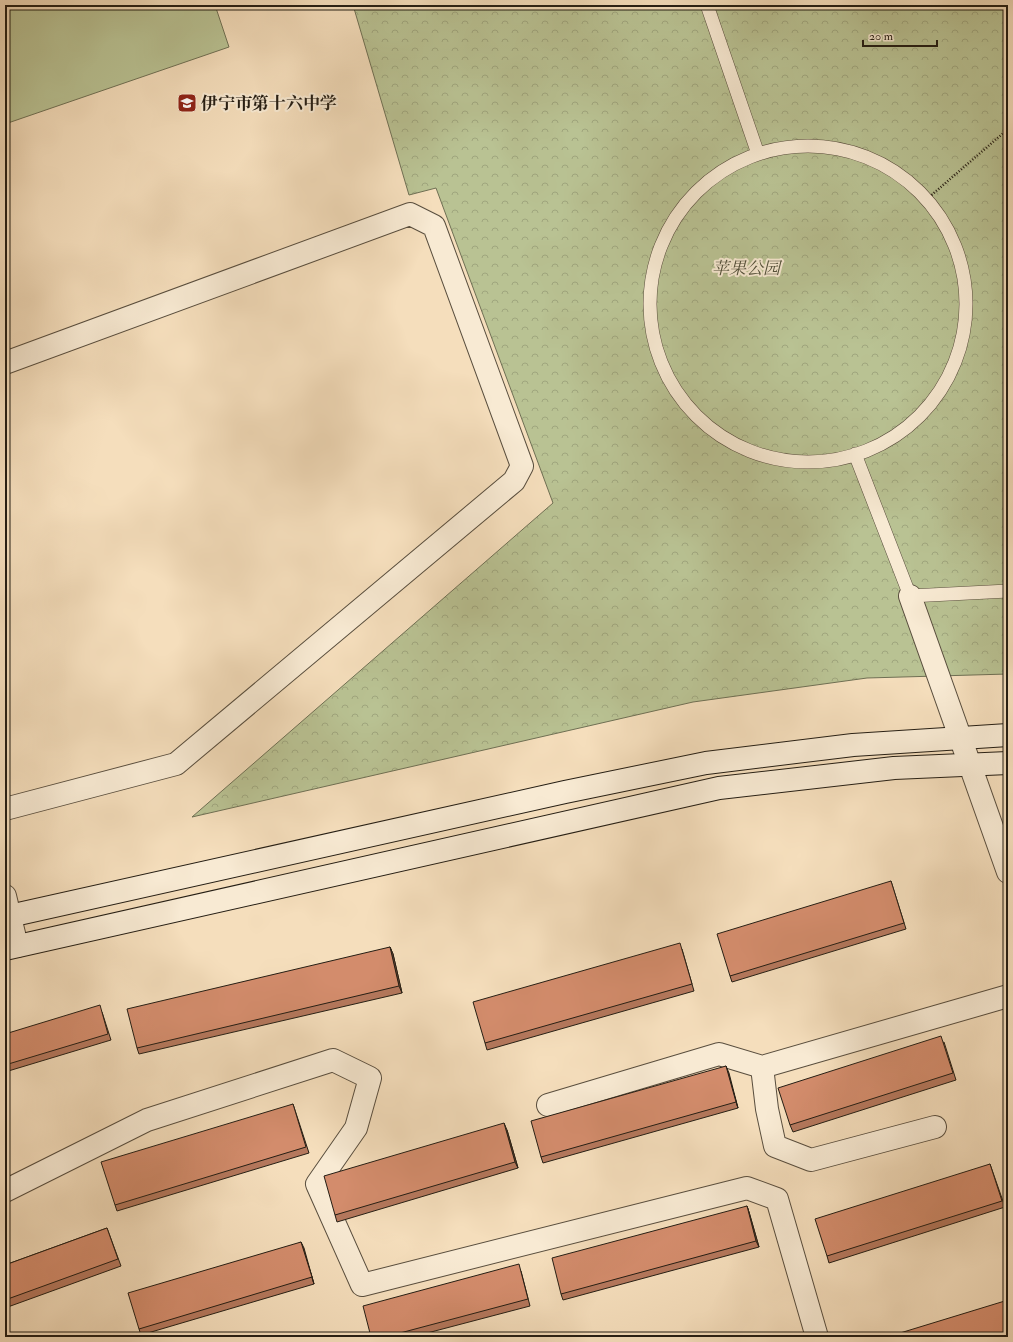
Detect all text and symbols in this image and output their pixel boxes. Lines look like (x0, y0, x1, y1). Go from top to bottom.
scale bar (863, 22, 937, 48)
text: 20 m (869, 29, 894, 44)
school or university icon: 伊宁市第十六中学 (176, 92, 198, 114)
place label: 伊宁市第十六中学 (201, 93, 337, 114)
park label: 苹果公园 (712, 258, 783, 279)

